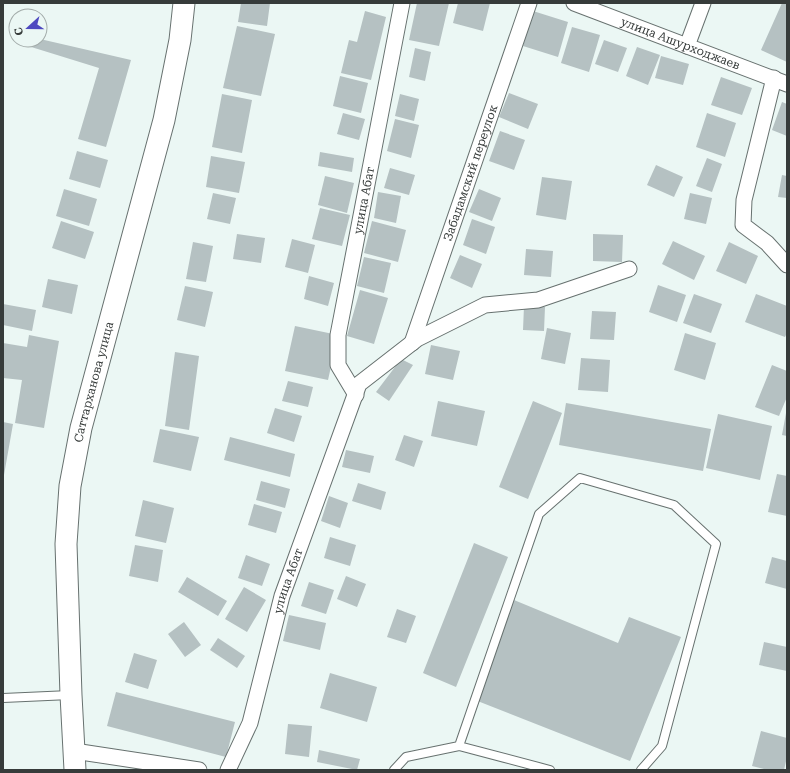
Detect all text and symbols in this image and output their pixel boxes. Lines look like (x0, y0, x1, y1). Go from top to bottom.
north arrow (8, 8, 48, 48)
street label: улица Ашурходжаев (619, 15, 742, 73)
text: С (12, 25, 27, 37)
street label: Забадамский переулок (441, 102, 501, 243)
street label: улица Абат (351, 165, 377, 235)
street label: Саттарханова улица (71, 320, 116, 444)
street label: улица Абат (271, 546, 306, 615)

